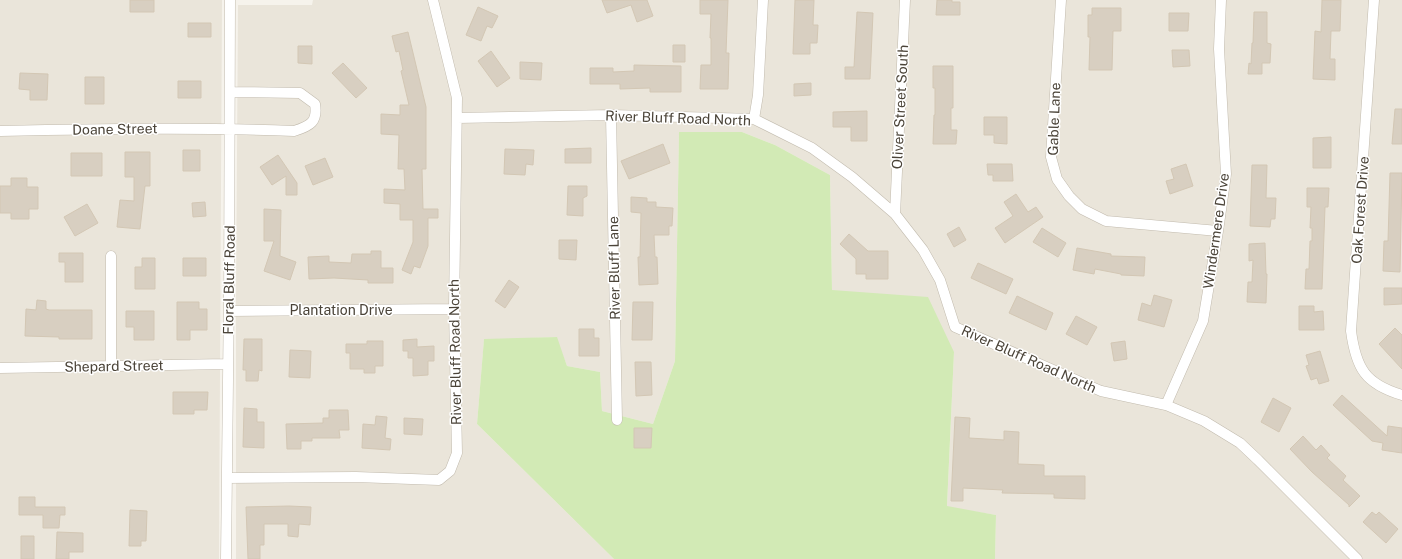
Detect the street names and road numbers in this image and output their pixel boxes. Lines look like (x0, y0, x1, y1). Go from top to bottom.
street label: Oliver Street South (889, 44, 911, 170)
street label: Gable Lane (1045, 82, 1063, 156)
street label: River Bluff Road North (605, 107, 751, 129)
street label: Doane Street (72, 120, 158, 138)
street label: Oak Forest Drive (1348, 156, 1372, 264)
street label: Windermere Drive (1200, 172, 1232, 290)
street label: River Bluff Lane (605, 216, 623, 320)
street label: Floral Bluff Road (220, 225, 238, 335)
street label: River Bluff Road North (446, 279, 464, 425)
street label: Plantation Drive (289, 302, 393, 318)
street label: River Bluff Road North (959, 322, 1099, 396)
street label: Shepard Street (64, 357, 164, 375)

